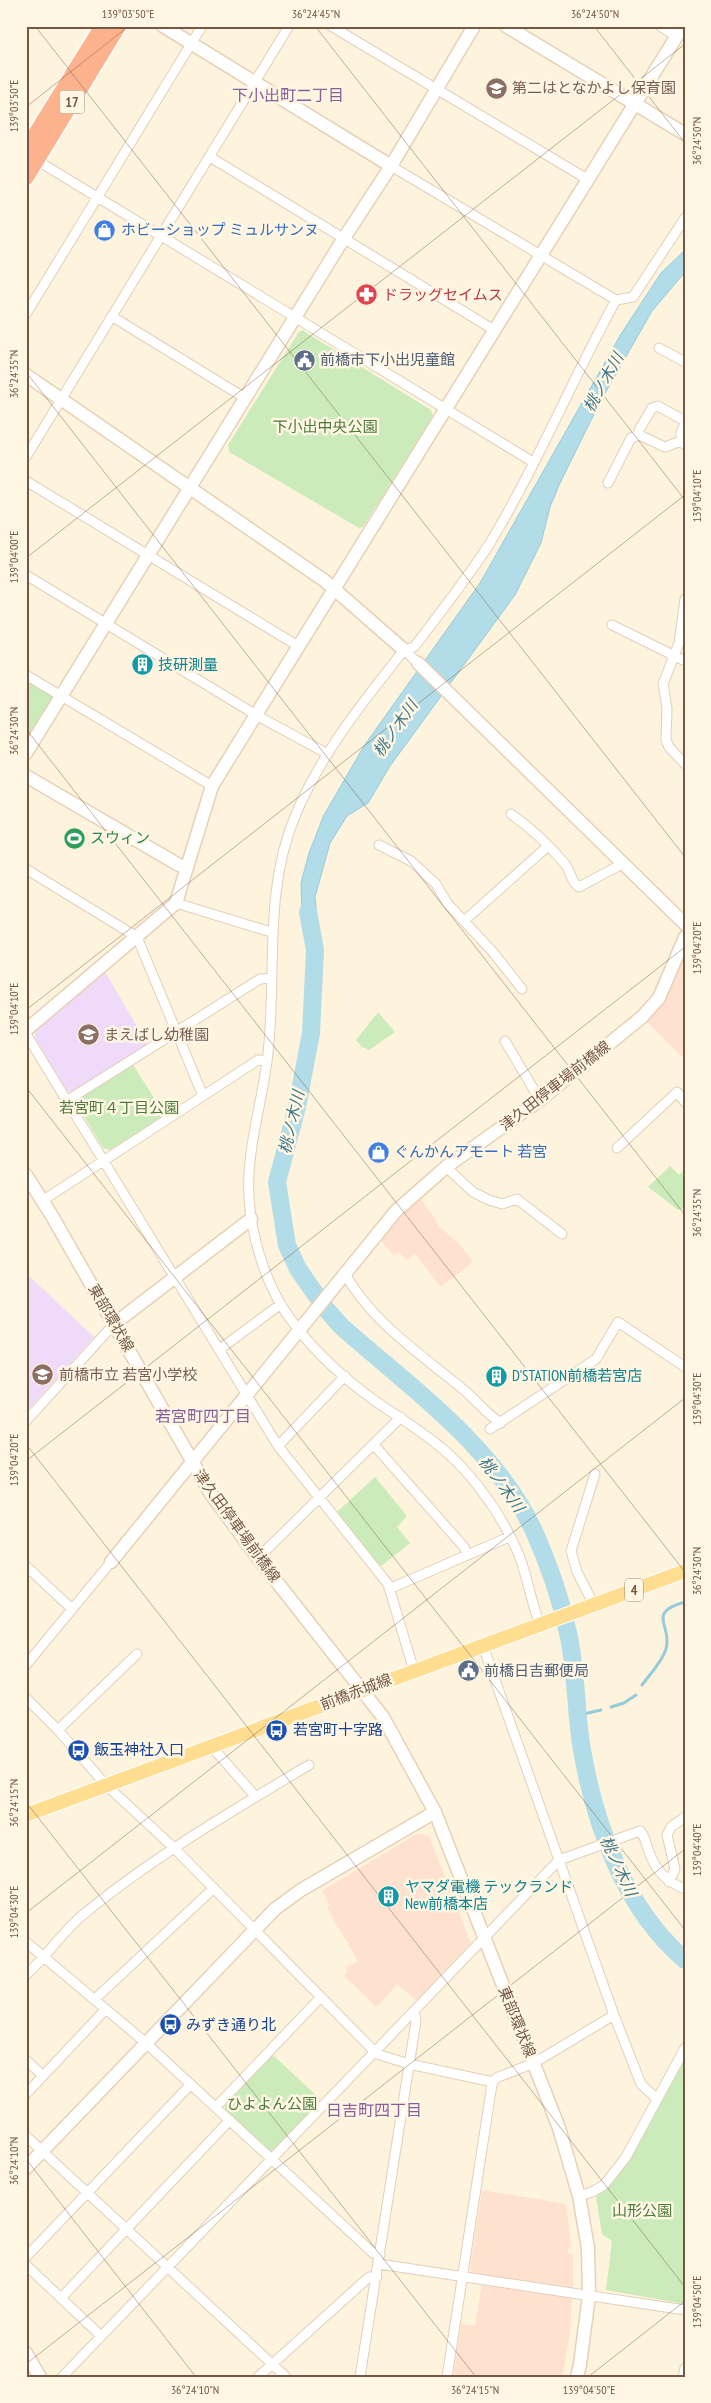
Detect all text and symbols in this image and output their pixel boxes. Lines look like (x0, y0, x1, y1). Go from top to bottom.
text: 139°03'50"E (102, 6, 154, 21)
text: 36°24'45"N (292, 6, 340, 21)
text: 36°24'50"N (571, 6, 619, 21)
school or university icon: 第二はとなかよし保育園 (484, 76, 508, 100)
place label: 第二はとなかよし保育園 (512, 78, 676, 97)
text: 139°03'50"E (6, 80, 21, 132)
district label: 下小出町二丁目 (232, 85, 344, 105)
road number: 17 (60, 90, 84, 114)
text: 36°24'50"N (689, 117, 704, 165)
shop icon: ホビーショップ ミュルサンヌ (93, 218, 117, 242)
place label: ホビーショップ ミュルサンヌ (121, 220, 319, 239)
pharmacy icon: ドラッグセイムス (355, 283, 379, 307)
place label: ドラッグセイムス (383, 285, 503, 304)
water label: 桃ノ木川 (579, 347, 628, 415)
public building icon: 前橋市下小出児童館 (292, 348, 316, 372)
text: 36°24'35"N (6, 350, 21, 398)
place label: 前橋市下小出児童館 (320, 350, 455, 369)
park label: 下小出中央公園 (272, 417, 378, 436)
text: 139°04'10"E (689, 470, 704, 522)
text: 139°04'00"E (6, 531, 21, 583)
building icon: 技研測量 (130, 653, 154, 677)
place label: 技研測量 (158, 655, 218, 674)
water label: 桃ノ木川 (368, 694, 423, 760)
text: 36°24'30"N (6, 707, 21, 755)
sports icon: スウィン (62, 826, 86, 850)
place label: スウィン (90, 828, 150, 847)
text: 139°04'20"E (689, 922, 704, 974)
text: 139°04'10"E (6, 983, 21, 1035)
school or university icon: まえばし幼稚園 (76, 1023, 100, 1047)
place label: まえばし幼稚園 (104, 1025, 209, 1044)
street label: 津久田停車場前橋線 (496, 1037, 614, 1135)
water label: 桃ノ木川 (274, 1087, 308, 1155)
park label: 若宮町４丁目公園 (59, 1098, 179, 1117)
shop icon: ぐんかんアモート 若宮 (366, 1140, 390, 1164)
place label: ぐんかんアモート 若宮 (394, 1142, 547, 1161)
text: 36°24'35"N (689, 1189, 704, 1237)
street label: 東部環状線 (84, 1281, 138, 1355)
school or university icon: 前橋市立 若宮小学校 (31, 1363, 55, 1387)
building icon: D'STATION前橋若宮店 (484, 1364, 508, 1388)
place label: 前橋市立 若宮小学校 (59, 1365, 197, 1384)
place label: D'STATION前橋若宮店 (512, 1366, 642, 1385)
text: 139°04'30"E (689, 1373, 704, 1425)
district label: 若宮町四丁目 (155, 1406, 251, 1426)
text: 139°04'20"E (6, 1434, 21, 1486)
water label: 桃ノ木川 (475, 1452, 530, 1517)
street label: 津久田停車場前橋線 (190, 1466, 285, 1586)
text: 36°24'30"N (689, 1547, 704, 1595)
road number: 4 (625, 1578, 643, 1602)
public building icon: 前橋日吉郵便局 (456, 1659, 480, 1683)
place label: 前橋日吉郵便局 (484, 1661, 589, 1680)
street label: 前橋赤城線 (317, 1669, 394, 1714)
bus stop icon: 若宮町十字路 (265, 1718, 289, 1742)
place label: 若宮町十字路 (293, 1720, 383, 1739)
bus stop icon: 飯玉神社入口 (66, 1738, 90, 1762)
place label: 飯玉神社入口 (94, 1740, 184, 1759)
text: 36°24'15"N (6, 1779, 21, 1827)
text: 139°04'40"E (689, 1824, 704, 1876)
water label: 桃ノ木川 (596, 1833, 642, 1901)
place label: ヤマダ電機 テックランド New前橋本店 (405, 1877, 573, 1913)
building icon: ヤマダ電機 テックランド New前橋本店 (377, 1884, 401, 1908)
text: 139°04'30"E (6, 1886, 21, 1938)
street label: 東部環状線 (495, 1983, 540, 2060)
bus stop icon: みずき通り北 (158, 2013, 182, 2037)
place label: みずき通り北 (186, 2015, 276, 2034)
park label: ひよよん公園 (227, 2094, 317, 2113)
district label: 日吉町四丁目 (326, 2100, 422, 2120)
text: 36°24'10"N (6, 2137, 21, 2185)
park label: 山形公園 (612, 2201, 672, 2220)
text: 139°04'50"E (689, 2276, 704, 2328)
text: 36°24'10"N (171, 2382, 219, 2397)
text: 36°24'15"N (451, 2382, 499, 2397)
text: 139°04'50"E (563, 2382, 615, 2397)

